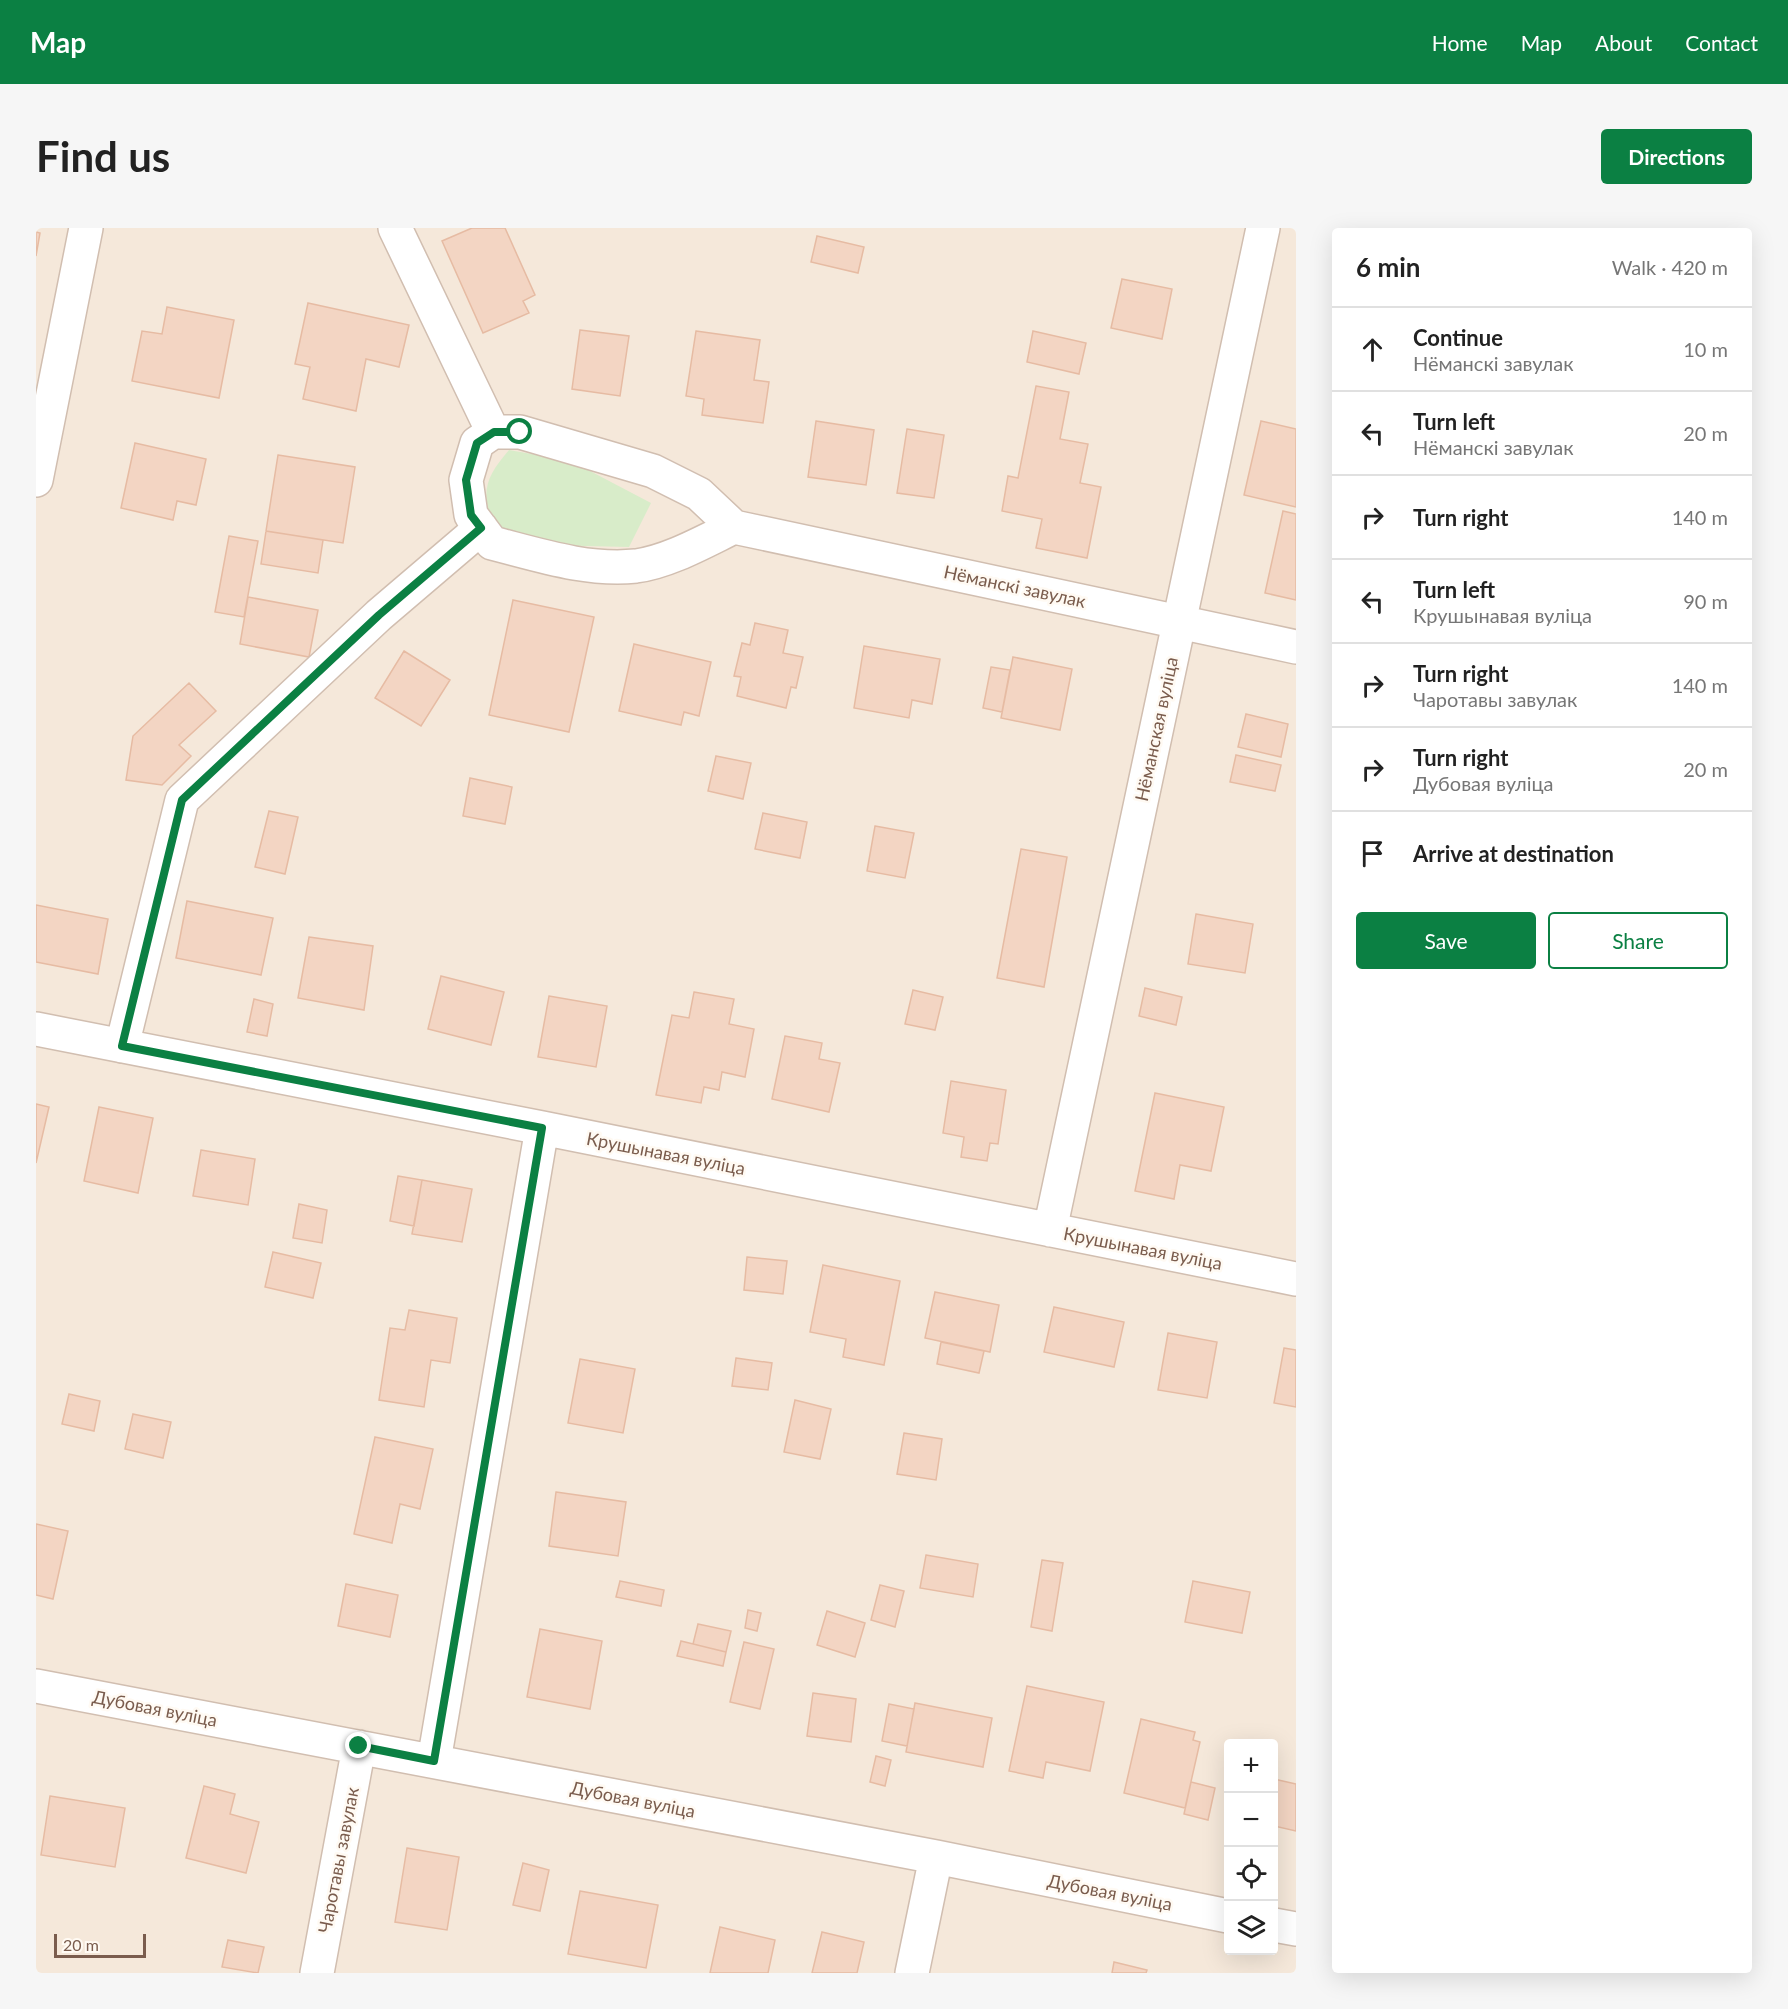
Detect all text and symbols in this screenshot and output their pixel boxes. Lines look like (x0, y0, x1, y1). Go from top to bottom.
text: Map (30, 25, 86, 59)
text: Home (1432, 30, 1488, 55)
text: Map (1521, 30, 1562, 55)
text: About (1595, 30, 1652, 55)
text: Contact (1685, 30, 1758, 55)
button: Directions (1601, 129, 1752, 184)
text: Find us (36, 131, 170, 181)
text: 6 min (1356, 251, 1420, 283)
text: Walk · 420 m (1612, 255, 1728, 279)
text: Continue (1413, 324, 1503, 351)
icon: ahead (1356, 333, 1389, 366)
text: 10 m (1683, 337, 1728, 361)
text: Нёманскі завулак (1413, 351, 1574, 375)
text: Turn left (1413, 408, 1495, 435)
icon: left (1356, 417, 1389, 450)
route start (506, 418, 532, 444)
text: 20 m (1683, 421, 1728, 445)
text: Нёманскі завулак (1413, 435, 1574, 459)
icon: right (1356, 501, 1389, 534)
text: Turn right (1413, 504, 1508, 531)
text: 140 m (1672, 505, 1728, 529)
street label: Нёманскі завулак (942, 560, 1089, 612)
text: Turn left (1413, 576, 1495, 603)
icon: left (1356, 585, 1389, 618)
text: 90 m (1683, 589, 1728, 613)
text: Крушынавая вуліца (1413, 603, 1592, 627)
street label: Нёманская вуліца (1130, 655, 1182, 803)
text: Turn right (1413, 660, 1508, 687)
icon: right (1356, 669, 1389, 702)
text: 140 m (1672, 673, 1728, 697)
text: Чаротавы завулак (1413, 687, 1577, 711)
text: Turn right (1413, 744, 1508, 771)
icon: right (1356, 753, 1389, 786)
text: 20 m (1683, 757, 1728, 781)
text: Дубовая вуліца (1413, 771, 1554, 795)
icon: arrive (1356, 837, 1389, 870)
text: Arrive at destination (1413, 840, 1614, 867)
button: Save (1356, 912, 1536, 969)
button: Share (1548, 912, 1728, 969)
street label: Крушынавая вуліца (585, 1127, 747, 1179)
street label: Крушынавая вуліца (1062, 1222, 1224, 1274)
street label: Дубовая вуліца (91, 1685, 219, 1731)
route end (345, 1732, 371, 1758)
map controls (1224, 1739, 1278, 1955)
button: + (1224, 1739, 1278, 1793)
street label: Дубовая вуліца (569, 1776, 697, 1822)
street label: Чаротавы завулак (313, 1785, 363, 1935)
button: − (1224, 1793, 1278, 1847)
button: locate (1224, 1847, 1278, 1901)
street label: Дубовая вуліца (1046, 1869, 1174, 1915)
button: layers (1224, 1901, 1278, 1955)
scale bar (54, 1931, 146, 1958)
text: 20 m (63, 1935, 99, 1954)

